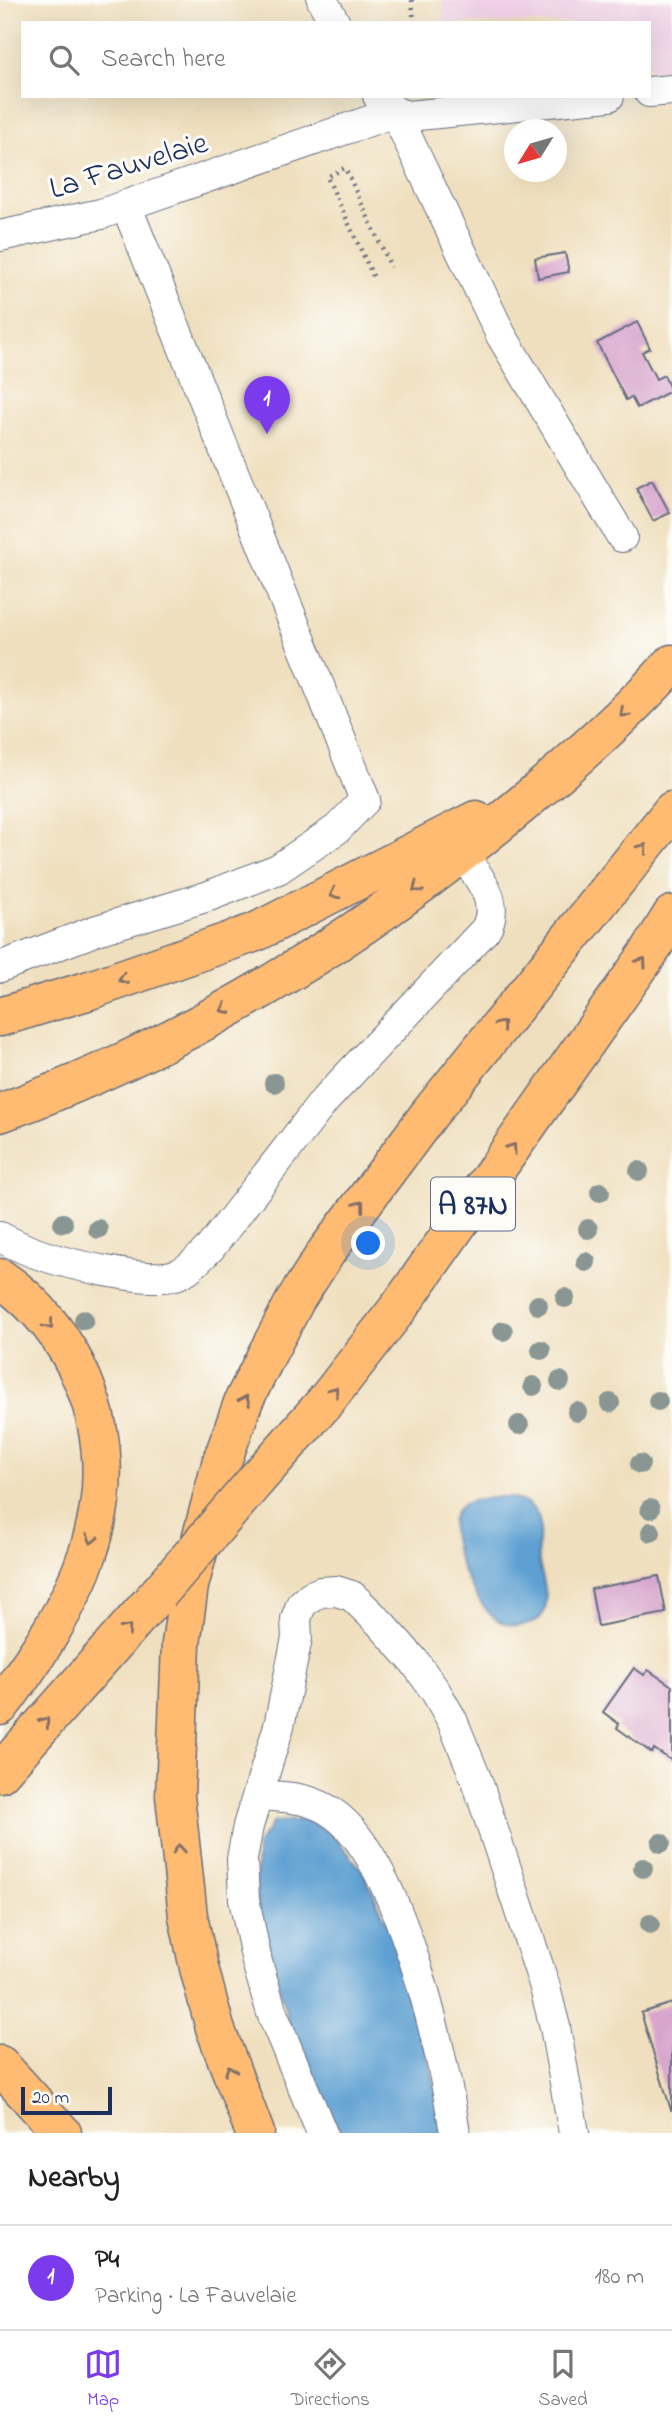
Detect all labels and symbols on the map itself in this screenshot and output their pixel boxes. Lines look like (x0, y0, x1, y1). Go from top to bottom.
north arrow (504, 119, 567, 182)
street label: La Fauvelaie (44, 121, 215, 214)
pin: 1 (244, 376, 290, 434)
one-way arrow (619, 704, 632, 717)
one-way arrow (635, 843, 647, 856)
one-way arrow (412, 879, 425, 892)
one-way arrow (329, 885, 341, 899)
one-way arrow (634, 956, 647, 969)
one-way arrow (118, 971, 130, 985)
one-way arrow (220, 1001, 232, 1014)
one-way arrow (492, 1021, 505, 1033)
one-way arrow (504, 1143, 516, 1156)
road number: A 87N (431, 1178, 515, 1230)
one-way arrow (352, 1200, 365, 1212)
your location (351, 1226, 385, 1260)
one-way arrow (41, 1317, 54, 1329)
one-way arrow (325, 1386, 338, 1398)
one-way arrow (237, 1395, 251, 1407)
one-way arrow (86, 1533, 100, 1545)
one-way arrow (119, 1624, 131, 1637)
one-way arrow (37, 1717, 49, 1730)
one-way arrow (172, 1843, 187, 1854)
one-way arrow (224, 2064, 238, 2076)
scale bar (21, 2084, 112, 2116)

